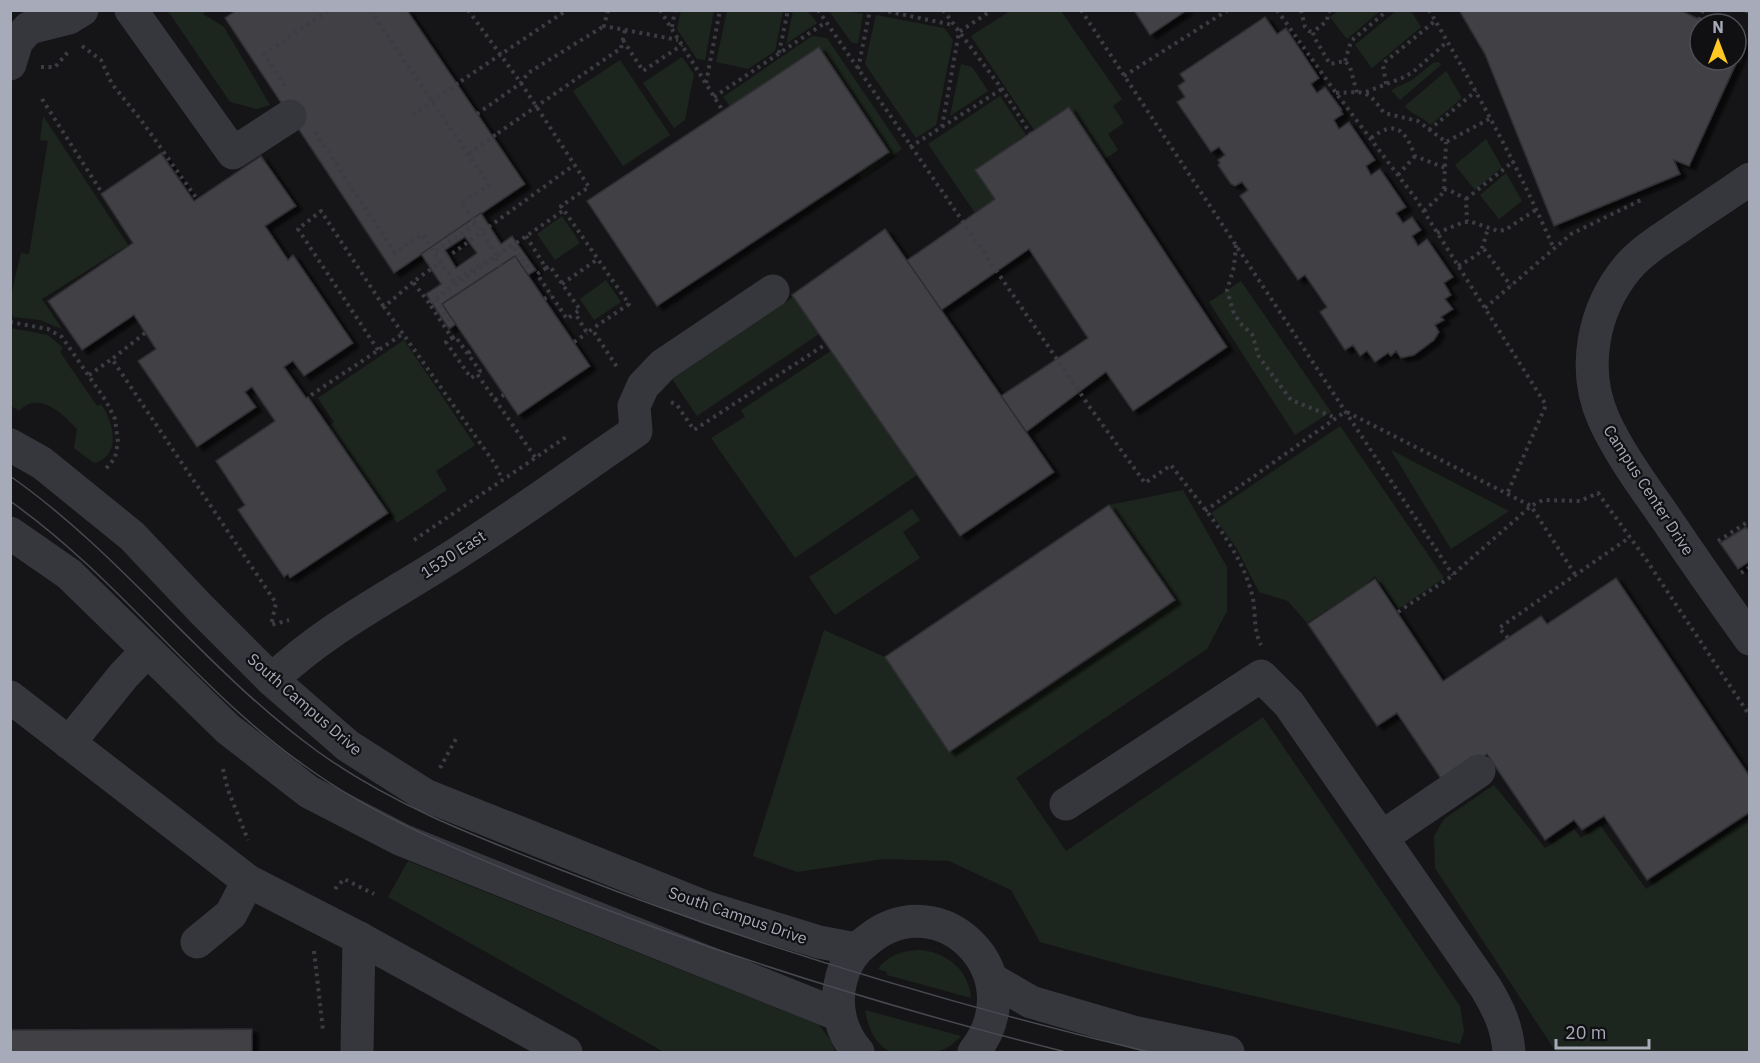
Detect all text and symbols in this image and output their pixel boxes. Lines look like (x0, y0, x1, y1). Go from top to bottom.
north arrow (1688, 12, 1748, 72)
text: N (1712, 17, 1724, 37)
street label: Campus Center Drive (1599, 421, 1699, 559)
street label: 1530 East (417, 526, 489, 582)
street label: South Campus Drive (244, 649, 367, 759)
street label: South Campus Drive (666, 882, 810, 948)
scale bar (1556, 1012, 1649, 1050)
text: 20 m (1565, 1021, 1607, 1044)

